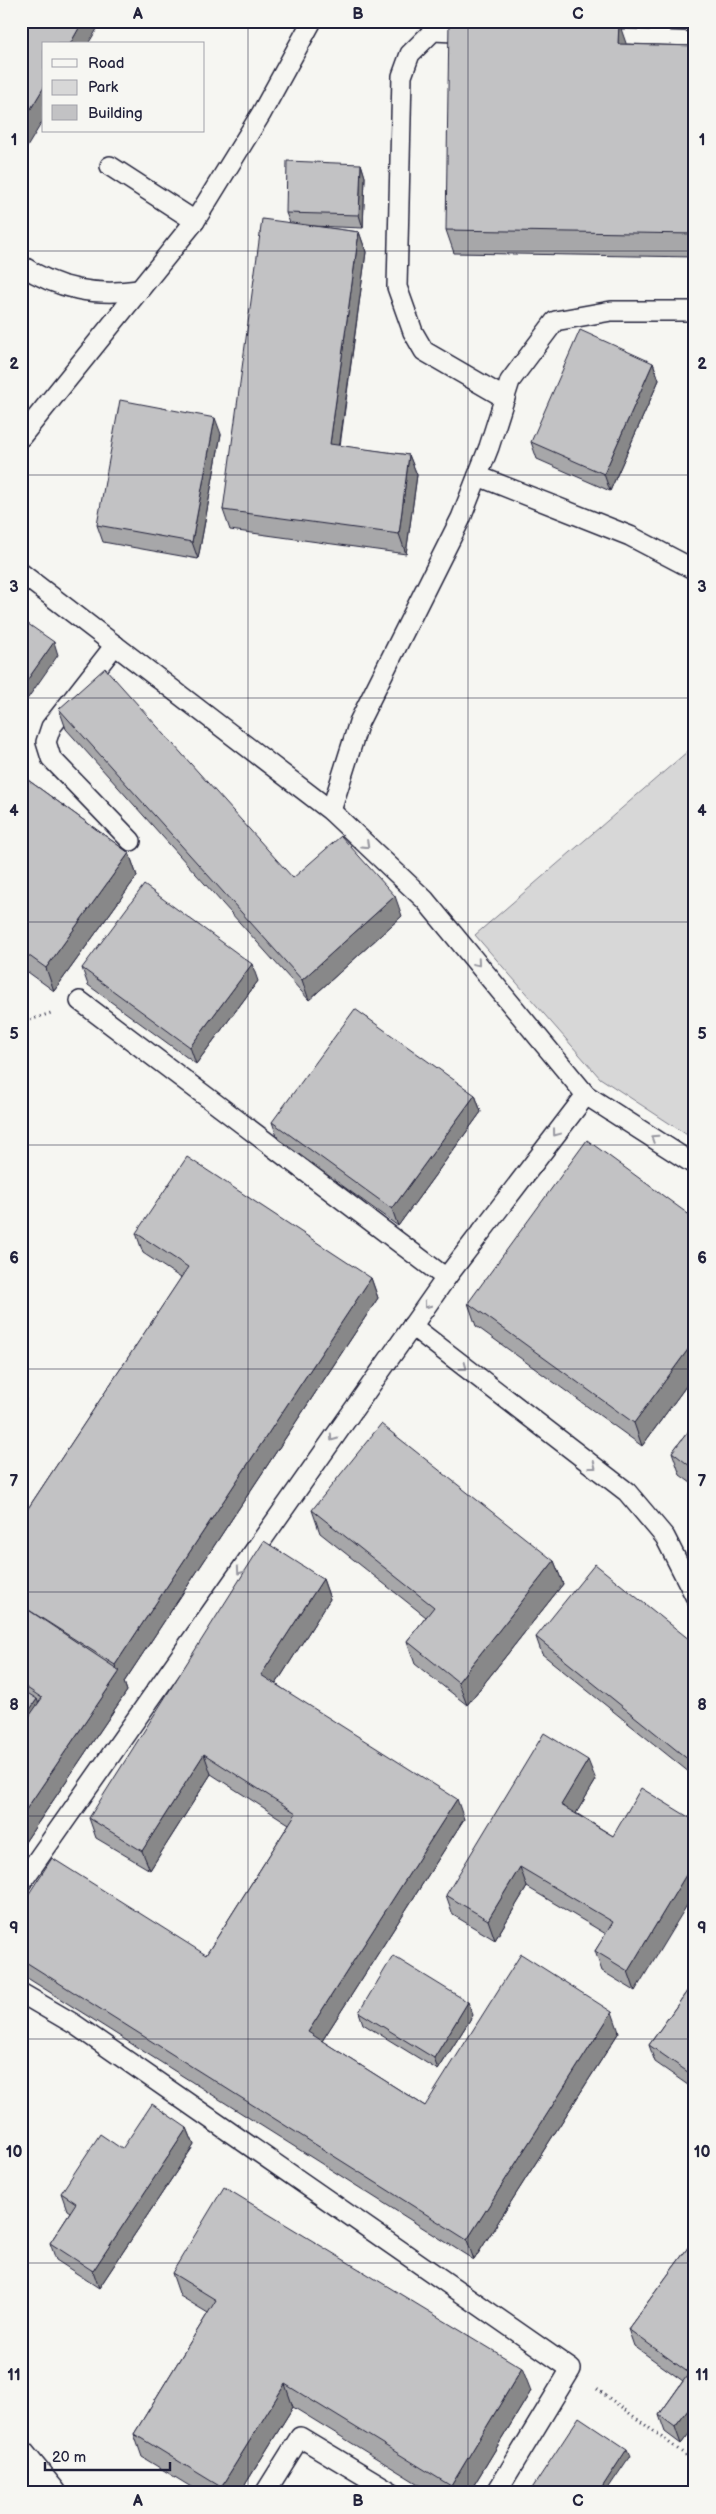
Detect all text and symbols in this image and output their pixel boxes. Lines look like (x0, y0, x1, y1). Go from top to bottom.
text: A (132, 5, 143, 24)
text: B (352, 5, 364, 24)
text: C (572, 5, 584, 24)
legend (42, 42, 205, 132)
text: Road (88, 54, 124, 73)
text: Park (88, 78, 119, 97)
text: Building (88, 104, 143, 123)
text: 1 (11, 131, 17, 150)
text: 1 (699, 131, 705, 150)
text: 2 (9, 355, 19, 374)
text: 2 (697, 355, 707, 374)
text: 3 (9, 578, 19, 597)
text: 3 (697, 578, 707, 597)
text: 4 (9, 802, 19, 821)
text: 4 (697, 802, 707, 821)
one-way arrow (361, 839, 370, 848)
one-way arrow (472, 957, 480, 966)
text: 5 (9, 1025, 19, 1044)
text: 5 (697, 1025, 707, 1044)
one-way arrow (554, 1127, 562, 1136)
one-way arrow (650, 1135, 659, 1144)
text: 6 (9, 1249, 19, 1268)
text: 6 (697, 1249, 707, 1268)
one-way arrow (424, 1299, 433, 1309)
one-way arrow (458, 1361, 467, 1369)
one-way arrow (330, 1432, 339, 1442)
one-way arrow (587, 1460, 596, 1468)
text: 7 (10, 1472, 19, 1491)
text: 7 (698, 1472, 707, 1491)
one-way arrow (237, 1565, 246, 1575)
text: 8 (9, 1696, 19, 1715)
text: 8 (697, 1696, 707, 1715)
text: 9 (9, 1919, 19, 1938)
text: 9 (697, 1919, 707, 1938)
text: 10 (6, 2143, 22, 2162)
text: 10 (694, 2143, 710, 2162)
text: 11 (7, 2366, 21, 2385)
text: 11 (695, 2366, 709, 2385)
scale bar (45, 2439, 170, 2471)
text: 20 m (52, 2448, 86, 2467)
text: A (132, 2492, 143, 2511)
text: B (352, 2492, 364, 2511)
text: C (572, 2492, 584, 2511)

